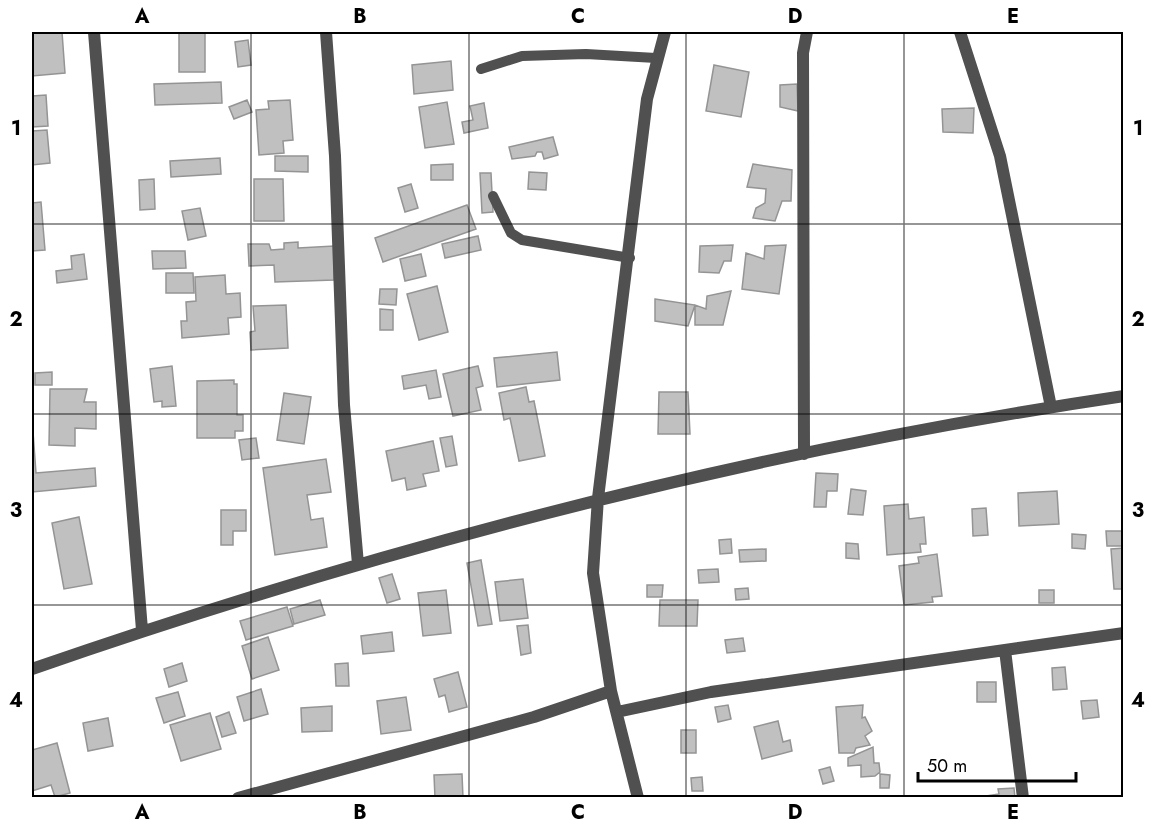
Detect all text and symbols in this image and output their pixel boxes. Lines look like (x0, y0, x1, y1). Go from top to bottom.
text: A (134, 2, 150, 31)
text: B (353, 2, 367, 31)
text: C (571, 2, 585, 31)
text: D (788, 2, 802, 31)
text: E (1007, 2, 1019, 31)
text: 1 (11, 114, 21, 143)
text: 1 (1133, 114, 1143, 143)
text: 2 (9, 305, 23, 334)
text: 2 (1131, 305, 1145, 334)
text: 3 (10, 496, 22, 525)
text: 3 (1132, 496, 1144, 525)
text: 4 (9, 686, 23, 715)
text: 4 (1131, 686, 1145, 715)
scale bar (918, 745, 1076, 783)
text: 50 m (927, 753, 967, 779)
text: A (134, 798, 150, 827)
text: B (353, 798, 367, 827)
text: C (571, 798, 585, 827)
text: D (788, 798, 802, 827)
text: E (1007, 798, 1019, 827)

